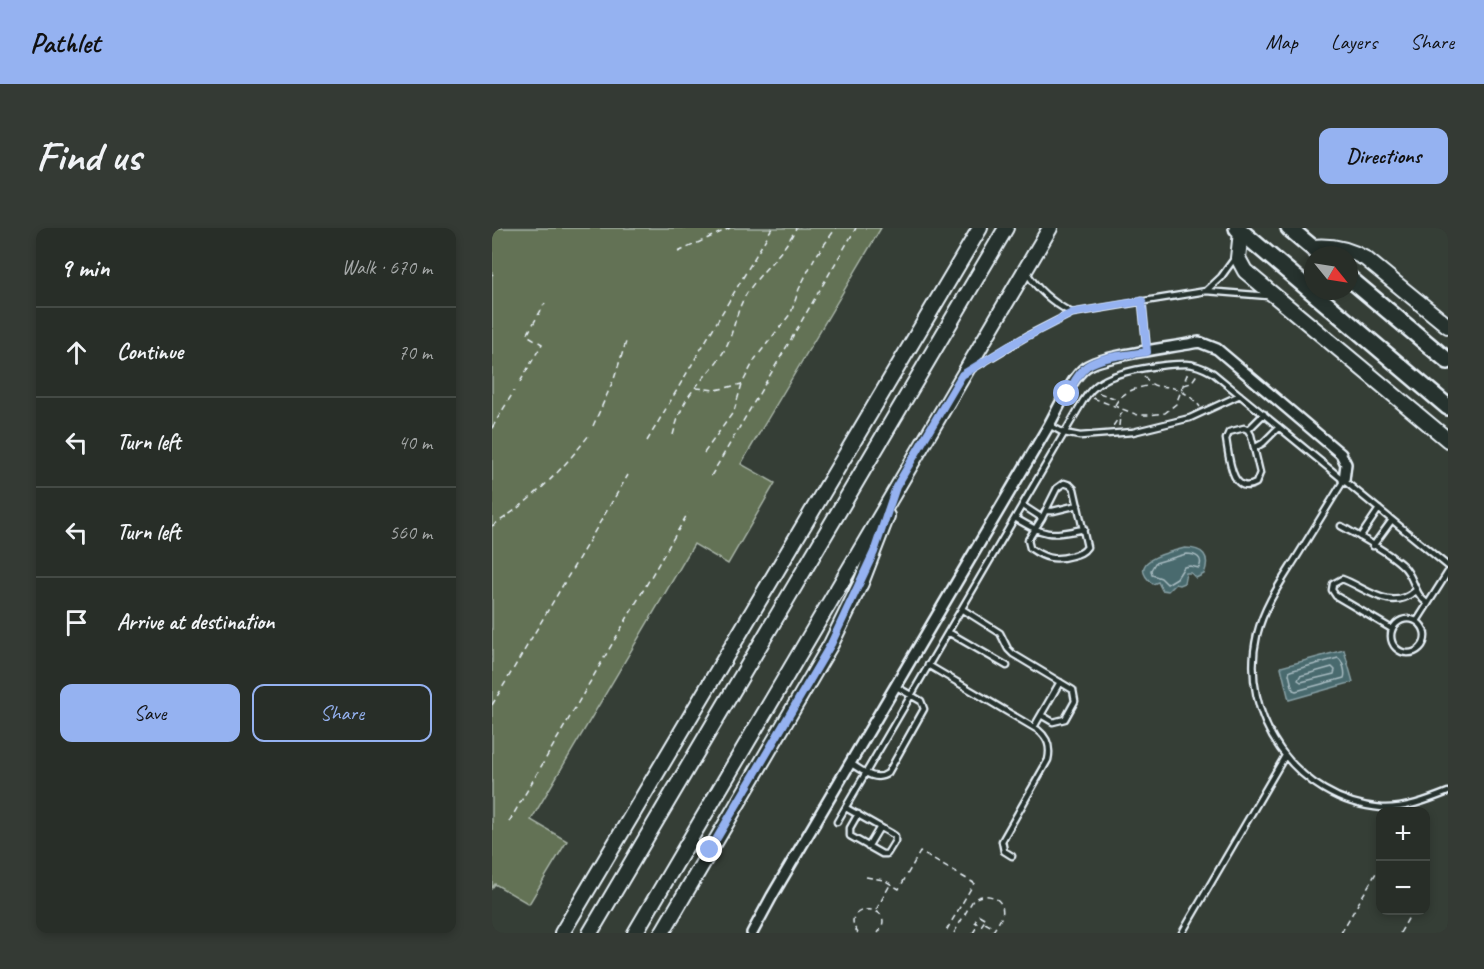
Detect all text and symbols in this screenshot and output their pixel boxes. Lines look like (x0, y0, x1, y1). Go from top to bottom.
text: Pathlet (30, 25, 100, 60)
text: Map (1265, 29, 1298, 55)
text: Layers (1331, 29, 1377, 55)
text: Share (1410, 29, 1454, 55)
button: Directions (1319, 128, 1448, 184)
text: Find us (36, 130, 141, 183)
north arrow (1304, 246, 1358, 300)
text: 9 min (60, 251, 110, 284)
text: Walk · 670 m (342, 255, 432, 280)
icon: ahead (60, 336, 93, 369)
text: Continue (117, 338, 183, 366)
text: 70 m (398, 340, 432, 365)
route start (1053, 380, 1079, 406)
icon: left (60, 426, 93, 459)
text: Turn left (117, 428, 181, 456)
text: 40 m (398, 430, 432, 455)
icon: left (60, 516, 93, 549)
text: Turn left (117, 518, 181, 546)
text: 560 m (389, 520, 432, 545)
icon: arrive (60, 606, 93, 639)
text: Arrive at destination (117, 608, 274, 636)
button: Save (60, 684, 240, 742)
button: Share (252, 684, 432, 742)
map controls (1376, 807, 1430, 915)
button: + (1376, 807, 1430, 861)
route end (696, 836, 722, 862)
button: − (1376, 861, 1430, 915)

